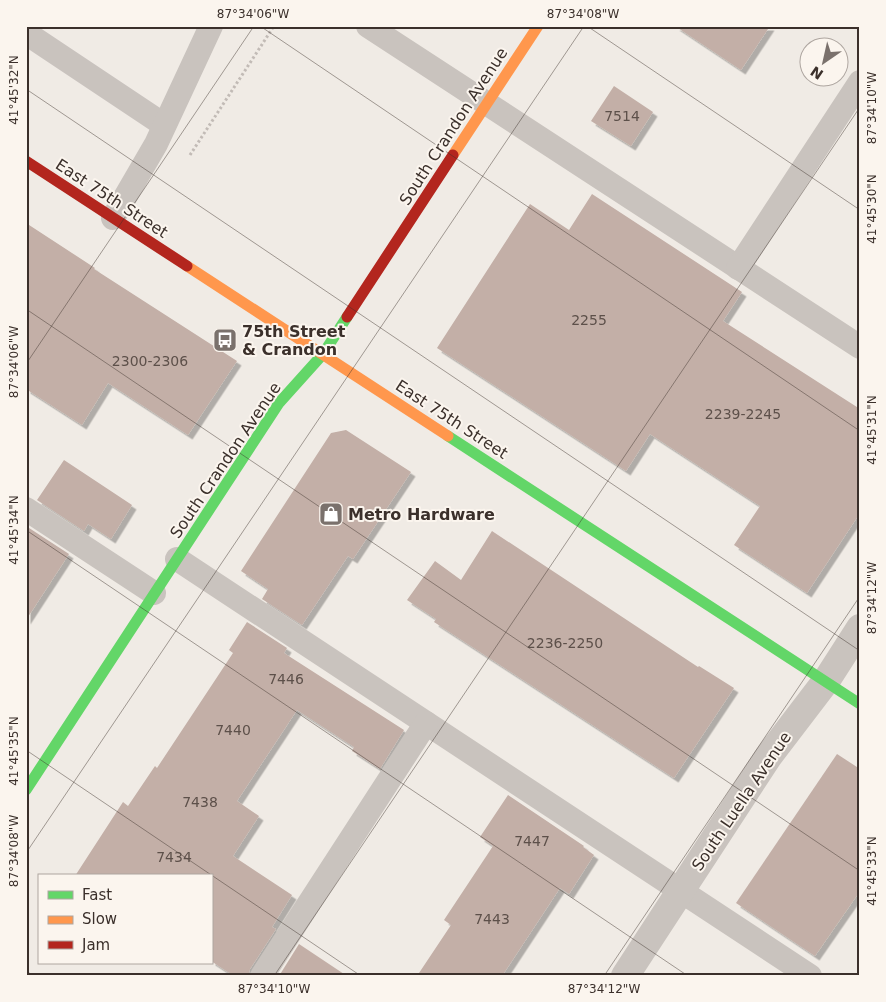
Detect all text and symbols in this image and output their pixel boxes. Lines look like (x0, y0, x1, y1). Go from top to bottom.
text: 87°34'06"W (217, 7, 289, 21)
text: 87°34'08"W (547, 7, 619, 21)
north arrow (798, 38, 848, 88)
street label: South Crandon Avenue (395, 44, 511, 209)
text: 41°45'32"N (7, 55, 21, 125)
text: N (807, 63, 826, 83)
text: 87°34'10"W (865, 72, 879, 144)
house number: 7514 (604, 108, 640, 124)
street label: East 75th Street (52, 155, 171, 242)
text: 41°45'30"N (865, 174, 879, 244)
house number: 2255 (571, 312, 607, 328)
place label: 75th Street & Crandon (242, 322, 346, 359)
text: 87°34'06"W (7, 326, 21, 398)
bus stop icon: 75th Street & Crandon (212, 327, 238, 353)
house number: 2300-2306 (112, 353, 188, 369)
street label: East 75th Street (392, 376, 511, 463)
street label: South Crandon Avenue (166, 379, 285, 542)
text: 41°45'31"N (865, 395, 879, 465)
house number: 2239-2245 (705, 406, 781, 422)
text: 41°45'34"N (7, 495, 21, 565)
shop icon: Metro Hardware (318, 501, 344, 527)
place label: Metro Hardware (348, 505, 495, 524)
text: 87°34'12"W (865, 562, 879, 634)
house number: 2236-2250 (527, 635, 603, 651)
house number: 7446 (268, 671, 304, 687)
text: 41°45'35"N (7, 716, 21, 786)
house number: 7440 (215, 722, 251, 738)
street label: South Luella Avenue (688, 728, 795, 874)
house number: 7438 (182, 794, 218, 810)
text: 87°34'08"W (7, 815, 21, 887)
house number: 7447 (514, 833, 550, 849)
text: 41°45'33"N (865, 836, 879, 906)
house number: 7434 (156, 849, 192, 865)
legend (38, 874, 212, 964)
text: Fast (82, 886, 112, 904)
text: Slow (82, 910, 117, 928)
house number: 7443 (474, 911, 510, 927)
text: Jam (81, 936, 110, 954)
text: 87°34'10"W (238, 982, 310, 996)
text: 87°34'12"W (568, 982, 640, 996)

